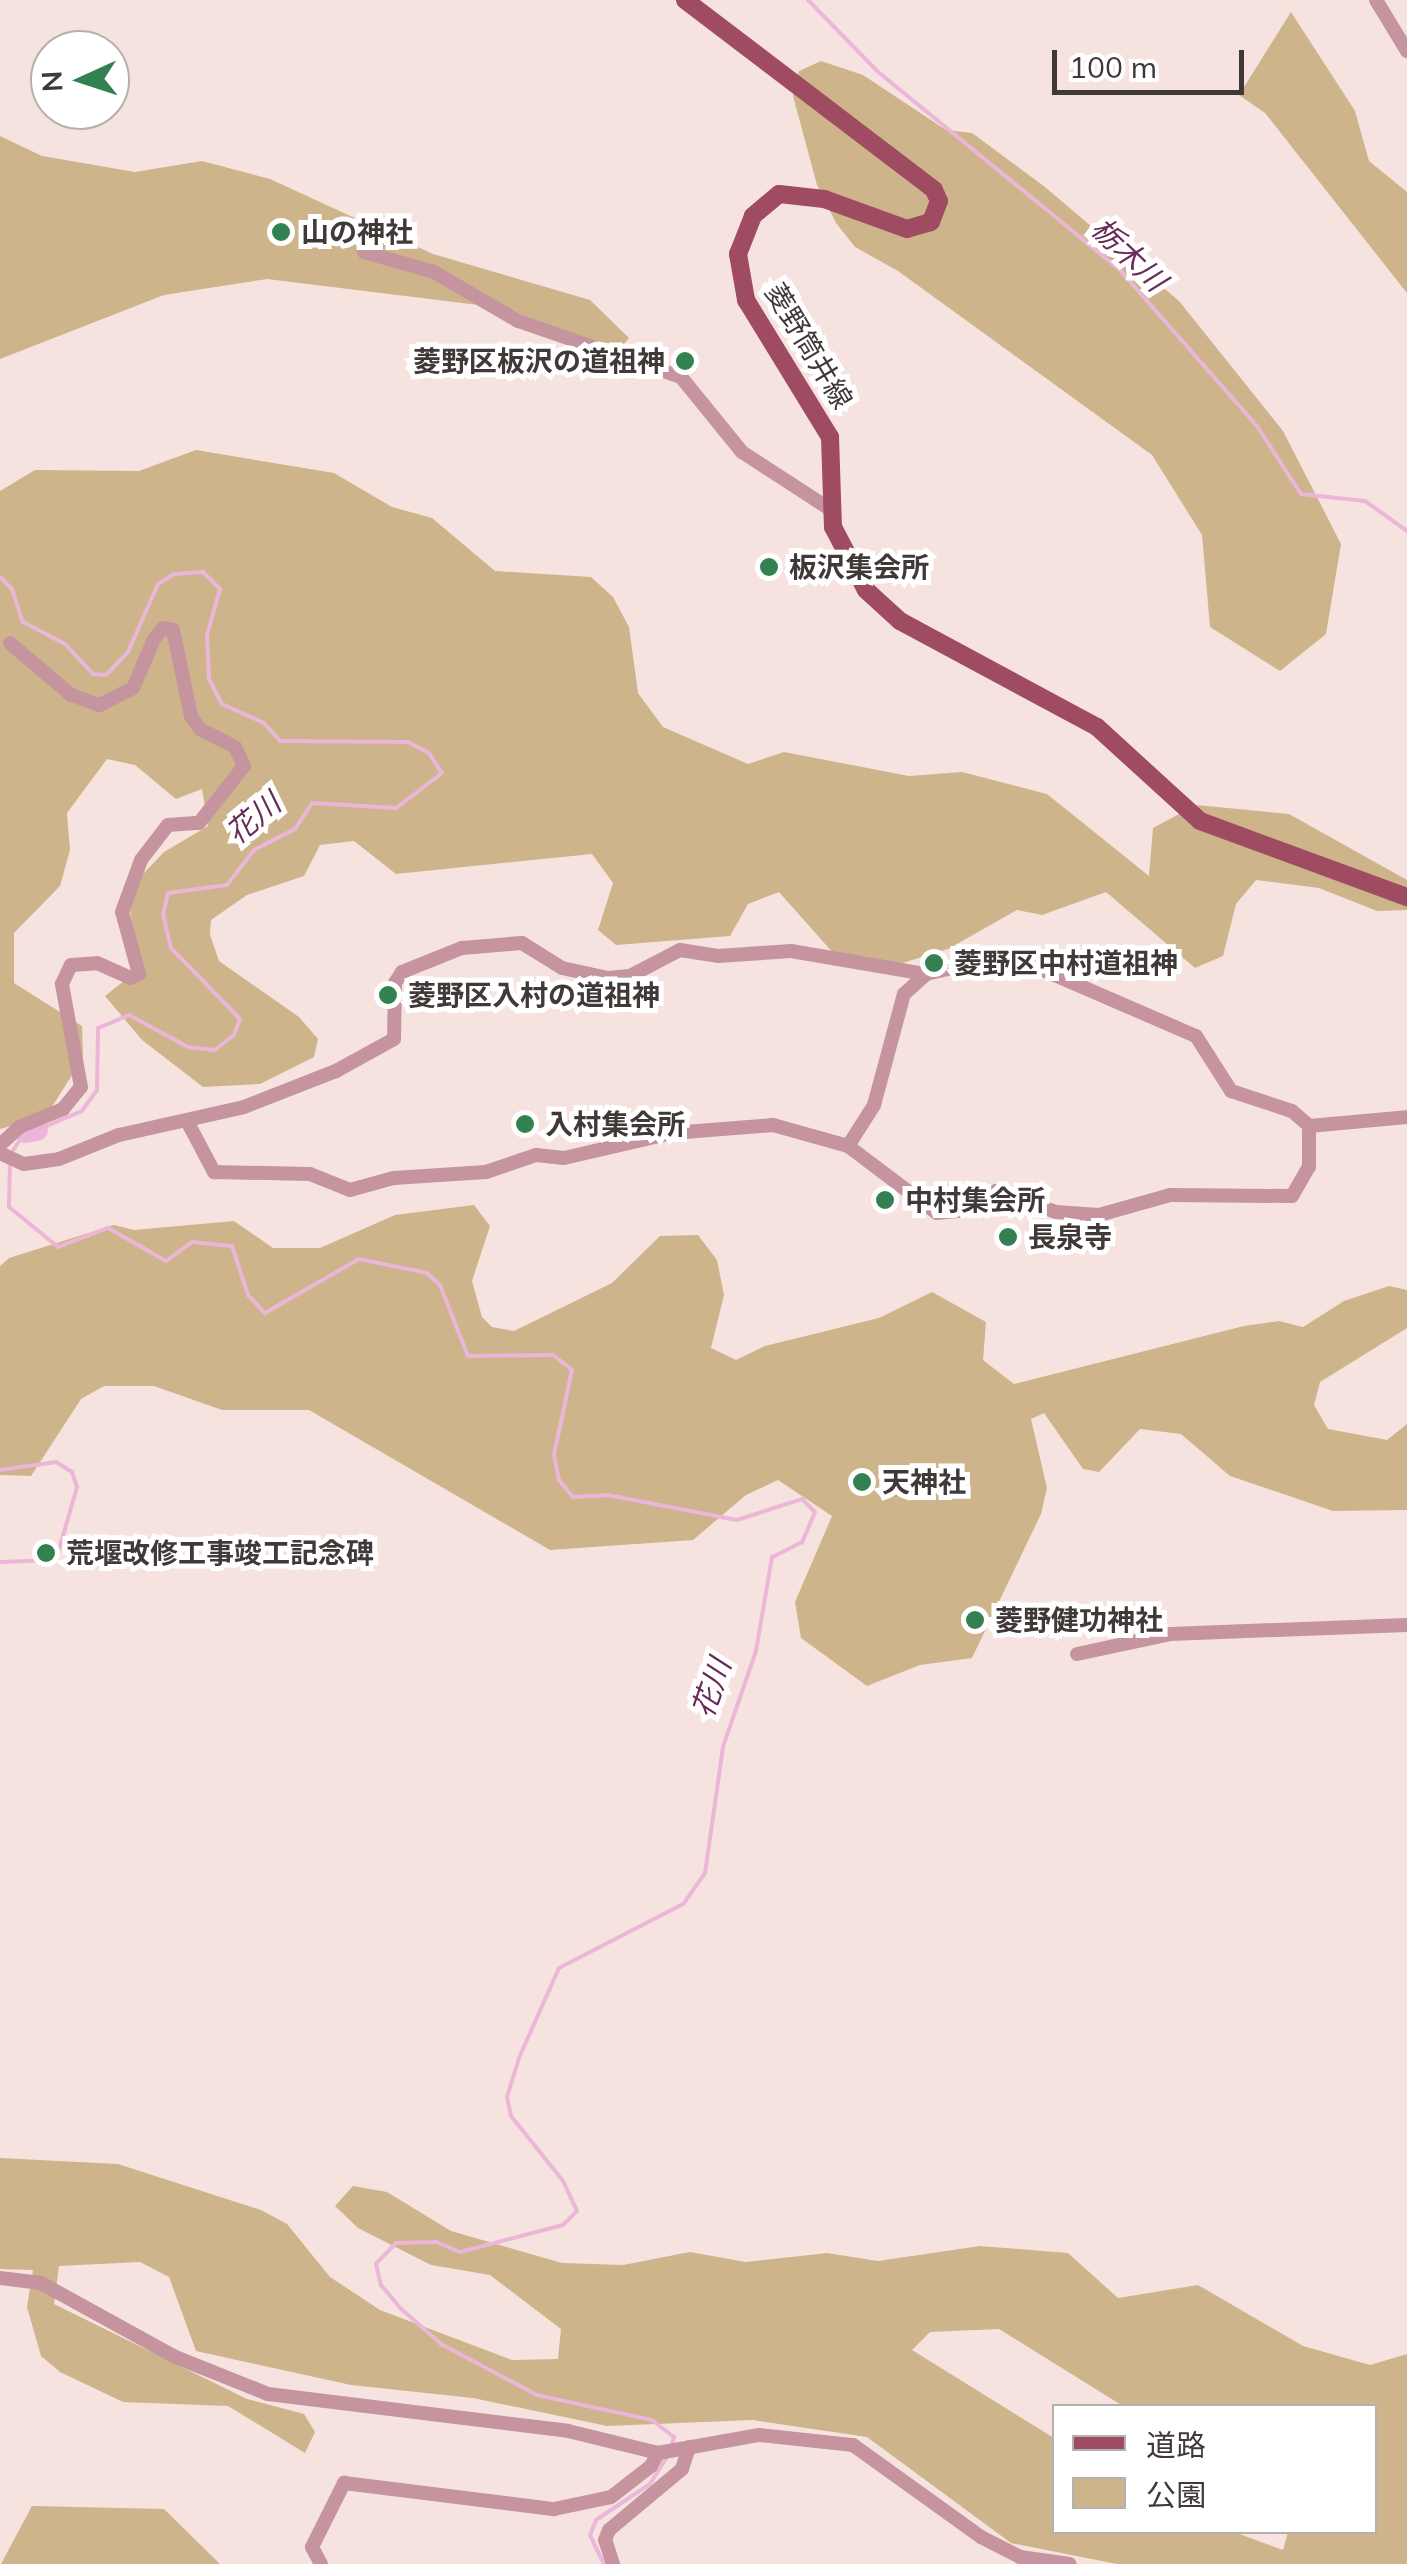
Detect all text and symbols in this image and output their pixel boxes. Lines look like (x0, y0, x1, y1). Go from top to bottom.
north arrow (30, 30, 130, 130)
scale bar (1057, 30, 1250, 92)
text: 100 m (1069, 48, 1157, 86)
text: N (34, 70, 70, 93)
water label: 栃木川 (1084, 210, 1174, 298)
place label: 山の神社 (301, 215, 413, 249)
marker: 山の神社 (270, 221, 292, 243)
street label: 菱野筒井線 (759, 277, 859, 415)
place label: 菱野区板沢の道祖神 (413, 344, 665, 378)
marker: 菱野区板沢の道祖神 (674, 350, 696, 372)
place label: 板沢集会所 (789, 550, 929, 584)
marker: 板沢集会所 (758, 556, 780, 578)
water label: 花川 (218, 785, 288, 851)
place label: 菱野区中村道祖神 (954, 946, 1178, 980)
marker: 菱野区中村道祖神 (923, 952, 945, 974)
place label: 菱野区入村の道祖神 (408, 978, 660, 1012)
marker: 菱野区入村の道祖神 (377, 984, 399, 1006)
place label: 入村集会所 (545, 1107, 685, 1141)
marker: 入村集会所 (514, 1113, 536, 1135)
place label: 中村集会所 (905, 1183, 1045, 1217)
marker: 中村集会所 (874, 1189, 896, 1211)
place label: 長泉寺 (1028, 1220, 1112, 1254)
marker: 長泉寺 (997, 1226, 1019, 1248)
place label: 天神社 (882, 1465, 966, 1499)
marker: 天神社 (851, 1471, 873, 1493)
place label: 荒堰改修工事竣工記念碑 (66, 1536, 374, 1570)
marker: 荒堰改修工事竣工記念碑 (35, 1542, 57, 1564)
place label: 菱野健功神社 (995, 1603, 1163, 1637)
marker: 菱野健功神社 (964, 1609, 986, 1631)
water label: 花川 (684, 1654, 738, 1722)
legend (1052, 2404, 1377, 2534)
text: 道路 (1146, 2426, 1206, 2464)
text: 公園 (1146, 2476, 1206, 2514)

